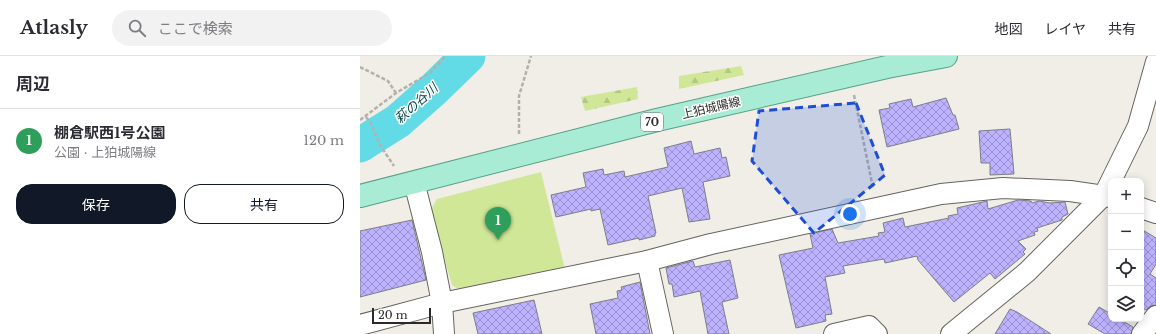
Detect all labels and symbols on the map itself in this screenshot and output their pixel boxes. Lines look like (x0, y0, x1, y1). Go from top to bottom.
water label: 萩の谷川 (391, 78, 443, 127)
street label: 上狛城陽線 (680, 93, 742, 122)
road number: 70 (641, 113, 663, 131)
your location (840, 204, 860, 224)
pin: 1 (485, 207, 511, 240)
scale bar (372, 306, 431, 325)

